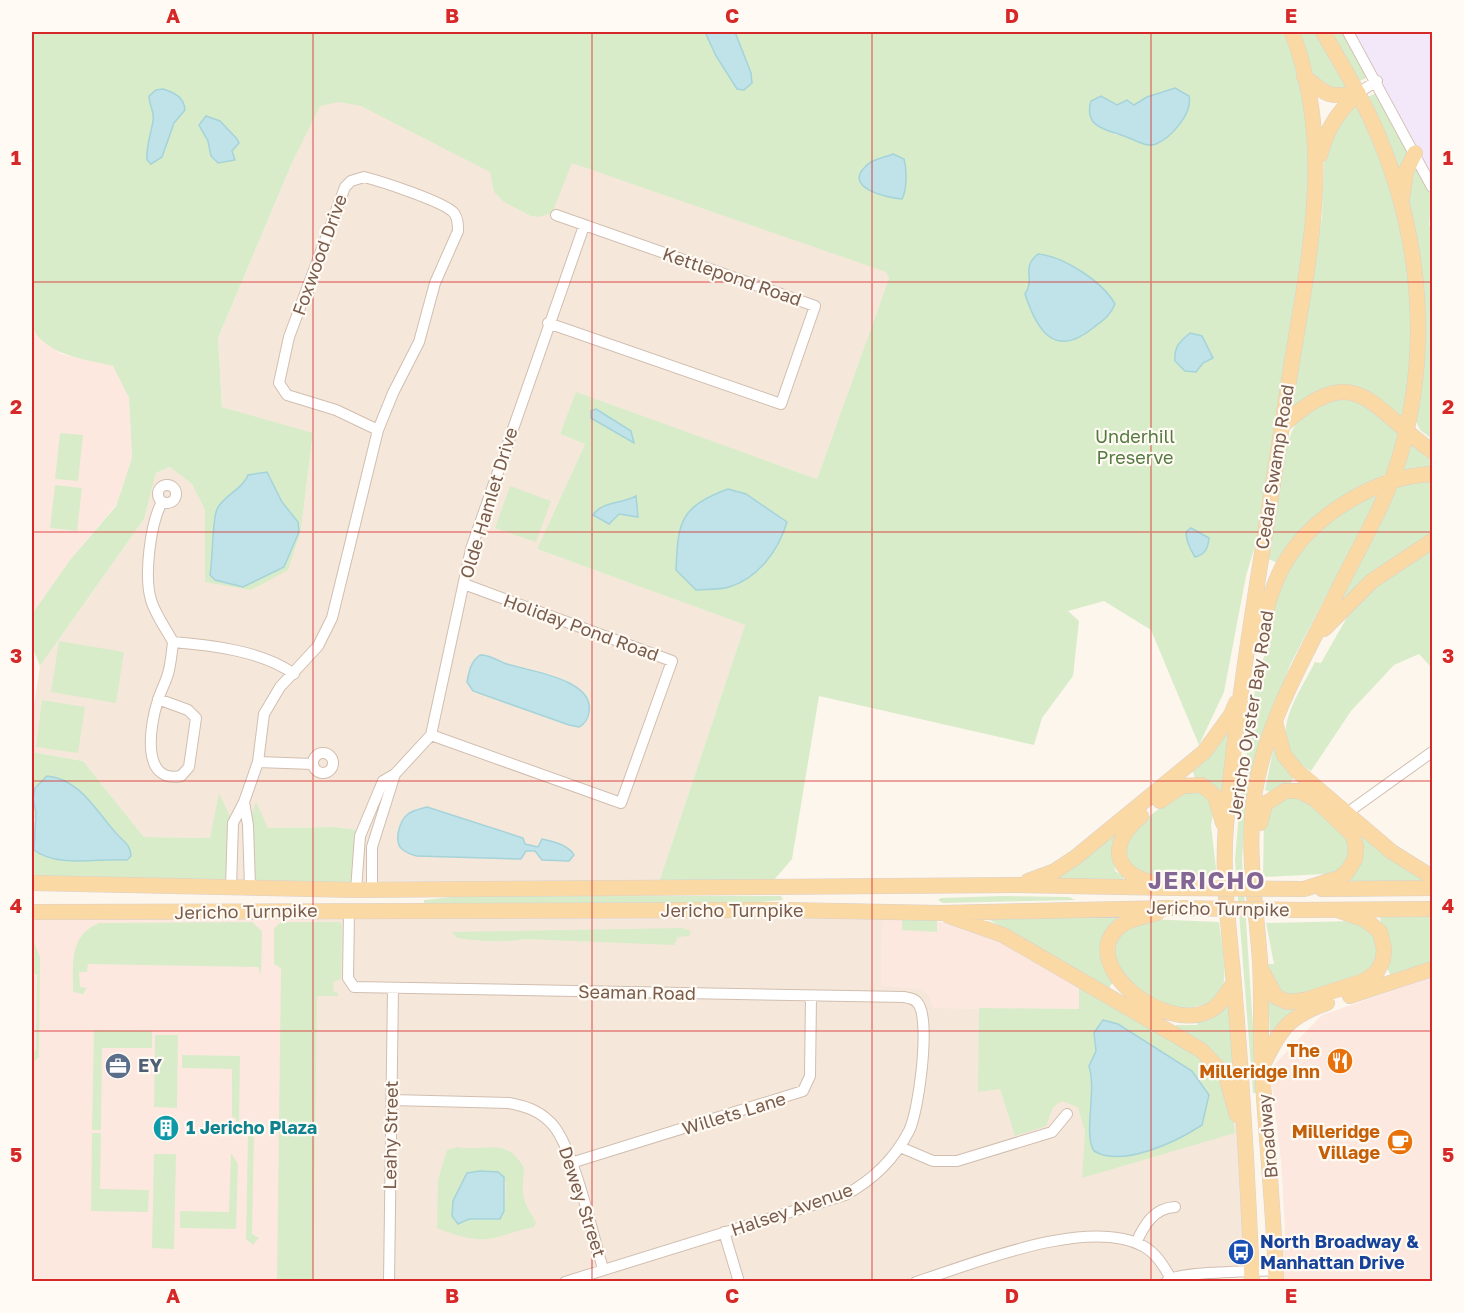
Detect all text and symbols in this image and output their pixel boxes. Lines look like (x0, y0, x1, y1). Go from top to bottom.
text: A (166, 3, 180, 27)
text: B (445, 3, 459, 27)
text: C (725, 3, 739, 27)
text: D (1005, 3, 1019, 27)
text: E (1285, 3, 1297, 27)
text: 1 (11, 145, 21, 169)
text: 1 (1443, 145, 1453, 169)
street label: Foxwood Drive (287, 191, 351, 318)
street label: Kettlepond Road (660, 242, 805, 310)
street label: Cedar Swamp Road (1250, 383, 1298, 551)
text: 2 (10, 394, 22, 418)
text: 2 (1442, 394, 1454, 418)
street label: Olde Hamlet Drive (455, 424, 522, 581)
park label: Underhill Preserve (1095, 425, 1175, 468)
street label: Holiday Pond Road (501, 589, 662, 665)
street label: Jericho Oyster Bay Road (1223, 609, 1277, 821)
text: 3 (10, 643, 22, 667)
text: 3 (1442, 643, 1454, 667)
district label: JERICHO (1148, 865, 1266, 894)
text: 4 (10, 893, 22, 917)
text: 4 (1442, 893, 1454, 917)
street label: Jericho Turnpike (1146, 896, 1290, 920)
street label: Jericho Turnpike (174, 899, 318, 923)
street label: Jericho Turnpike (660, 899, 804, 921)
street label: Seaman Road (578, 980, 696, 1004)
place label: The Milleridge Inn (1199, 1039, 1320, 1082)
restaurant icon: The Milleridge Inn (1325, 1046, 1355, 1076)
office icon: EY (103, 1051, 133, 1081)
place label: EY (138, 1054, 162, 1076)
street label: Leahy Street (378, 1080, 402, 1190)
street label: Willets Lane (679, 1087, 788, 1139)
street label: Broadway (1252, 1093, 1282, 1179)
building icon: 1 Jericho Plaza (151, 1113, 181, 1143)
place label: 1 Jericho Plaza (186, 1116, 317, 1138)
place label: Milleridge Village (1292, 1120, 1380, 1163)
cafe icon: Milleridge Village (1385, 1127, 1415, 1157)
text: 5 (10, 1142, 22, 1166)
text: 5 (1442, 1142, 1454, 1166)
street label: Dewey Street (555, 1144, 611, 1260)
street label: Halsey Avenue (728, 1178, 855, 1240)
place label: North Broadway & Manhattan Drive (1260, 1230, 1419, 1273)
bus stop icon: North Broadway & Manhattan Drive (1226, 1237, 1256, 1267)
text: A (166, 1283, 180, 1307)
text: B (445, 1283, 459, 1307)
text: C (725, 1283, 739, 1307)
text: D (1005, 1283, 1019, 1307)
text: E (1285, 1283, 1297, 1307)

